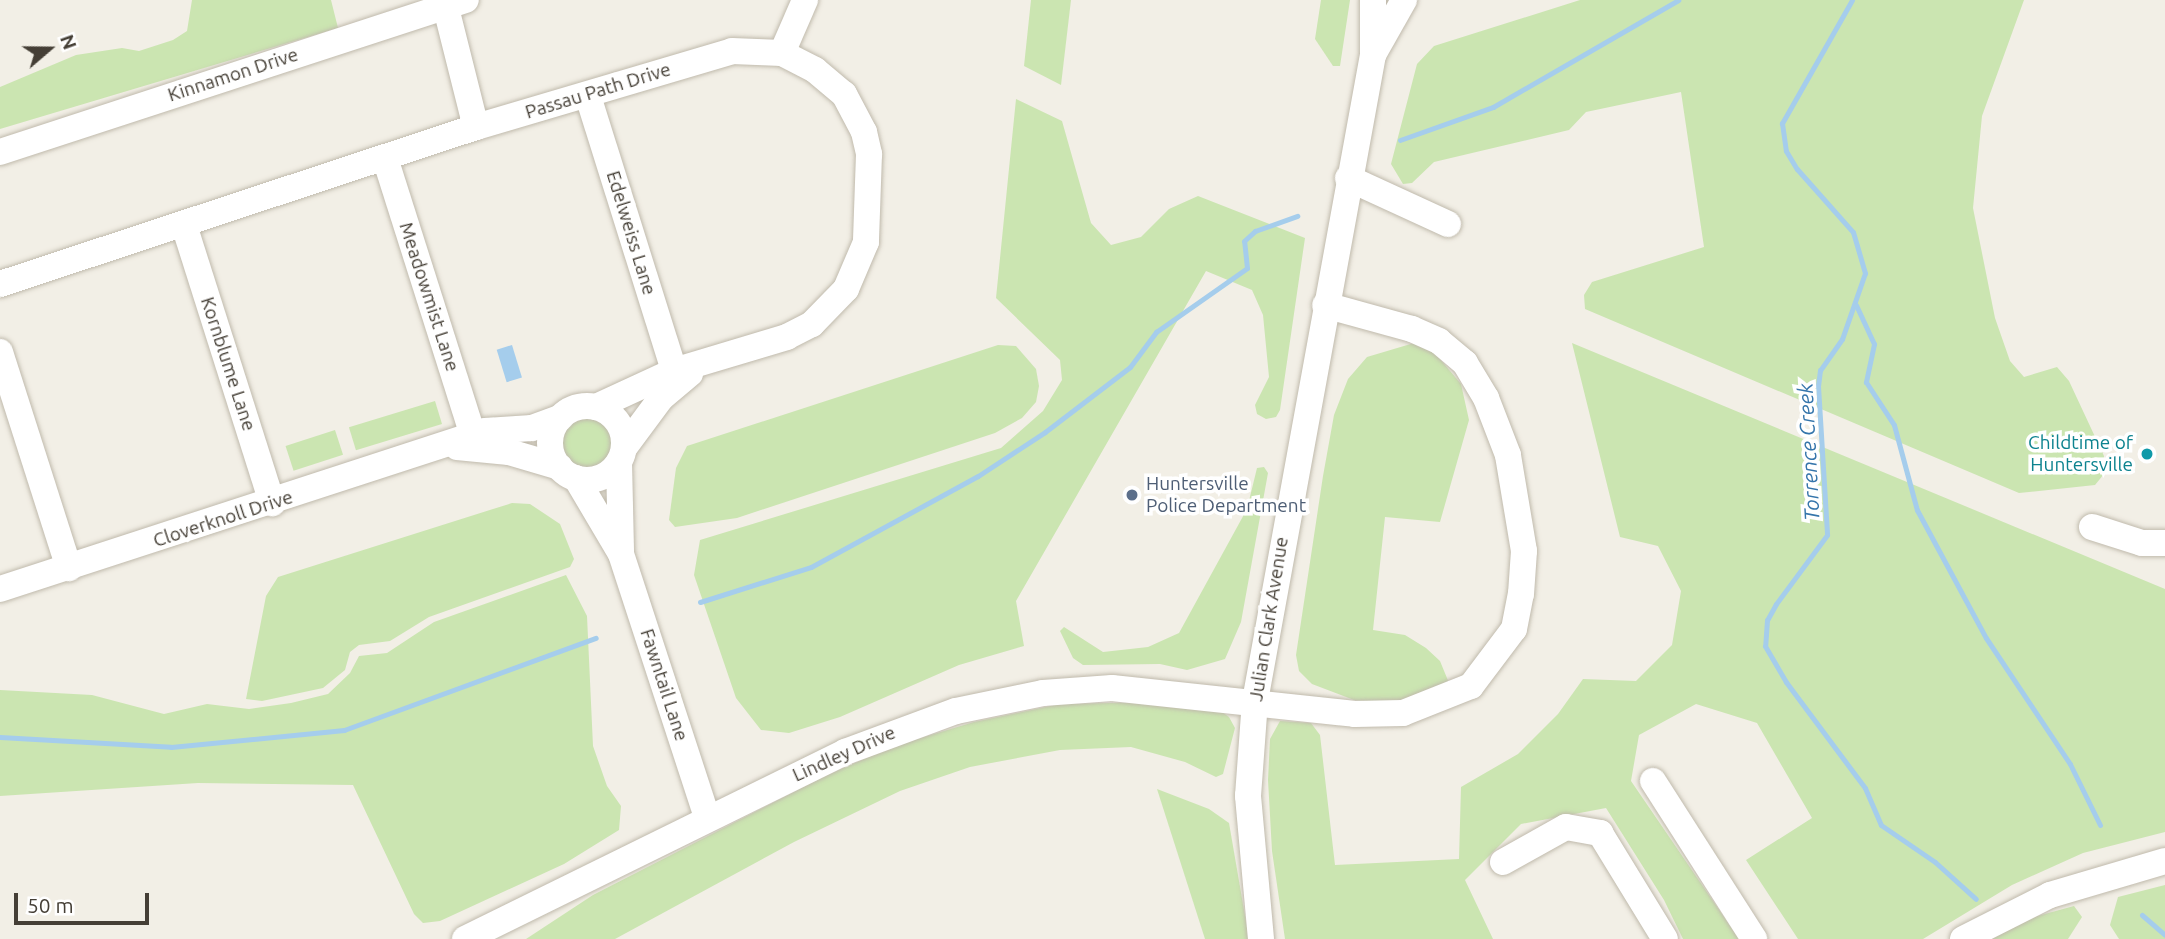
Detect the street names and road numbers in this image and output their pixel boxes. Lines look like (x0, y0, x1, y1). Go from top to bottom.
street label: Kinnamon Drive (165, 43, 301, 107)
street label: Passau Path Drive (522, 58, 674, 124)
street label: Edelweiss Lane (601, 168, 661, 298)
street label: Meadowmist Lane (394, 219, 464, 375)
street label: Kornblume Lane (196, 294, 260, 434)
street label: Cloverknoll Drive (150, 486, 296, 552)
street label: Julian Clark Avenue (1245, 535, 1293, 703)
street label: Fawntail Lane (635, 626, 693, 744)
street label: Lindley Drive (789, 721, 899, 787)

